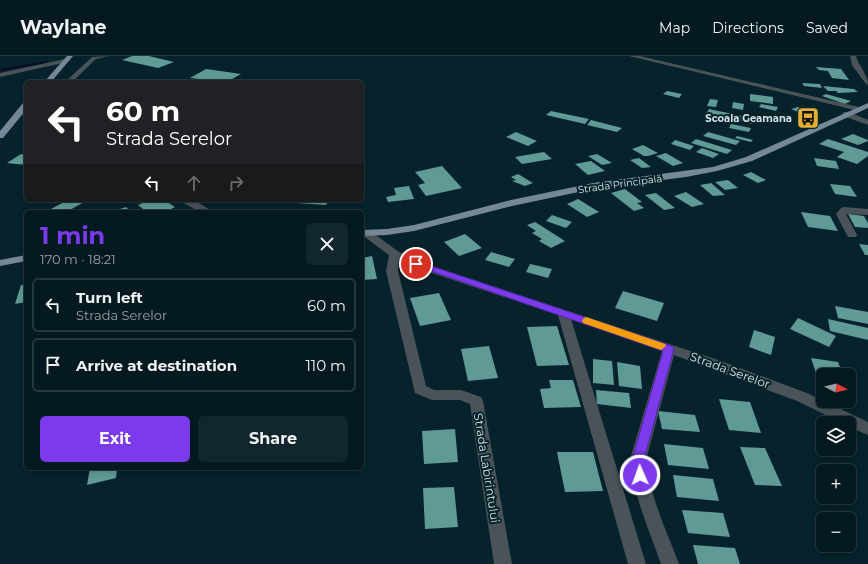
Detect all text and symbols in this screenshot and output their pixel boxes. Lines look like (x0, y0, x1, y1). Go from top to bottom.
text: Waylane (20, 16, 107, 39)
text: Map (659, 19, 690, 37)
text: Directions (712, 19, 784, 37)
text: Saved (806, 19, 848, 37)
text: 60 m (106, 94, 180, 128)
icon: left (40, 96, 92, 148)
bus stop icon: Scoala Geamana (795, 105, 821, 131)
place label: Scoala Geamana (705, 112, 792, 125)
text: Strada Serelor (106, 128, 232, 150)
icon: left (141, 172, 163, 194)
icon: ahead (183, 172, 205, 194)
icon: right (225, 172, 247, 194)
street label: Strada Principală (577, 172, 663, 196)
text: 1 min (40, 221, 105, 250)
button: close (306, 223, 348, 265)
pin (399, 247, 433, 281)
text: 170 m · 18:21 (40, 251, 116, 267)
icon: arrive (405, 253, 427, 275)
text: Turn left (76, 288, 143, 307)
icon: left (42, 294, 64, 316)
text: 60 m (307, 296, 346, 315)
text: Strada Serelor (76, 307, 167, 323)
street label: Strada Serelor (688, 349, 772, 391)
icon: arrive (42, 354, 64, 376)
text: Arrive at destination (76, 356, 237, 375)
text: 110 m (305, 356, 346, 375)
north arrow (816, 368, 856, 408)
map controls (816, 368, 856, 552)
street label: Strada Labirintului (471, 412, 503, 524)
button: Exit (40, 416, 190, 462)
button: Share (198, 416, 348, 462)
button: layers (816, 416, 856, 456)
position arrow (619, 454, 661, 496)
button: + (816, 464, 856, 504)
button: − (816, 512, 856, 552)

